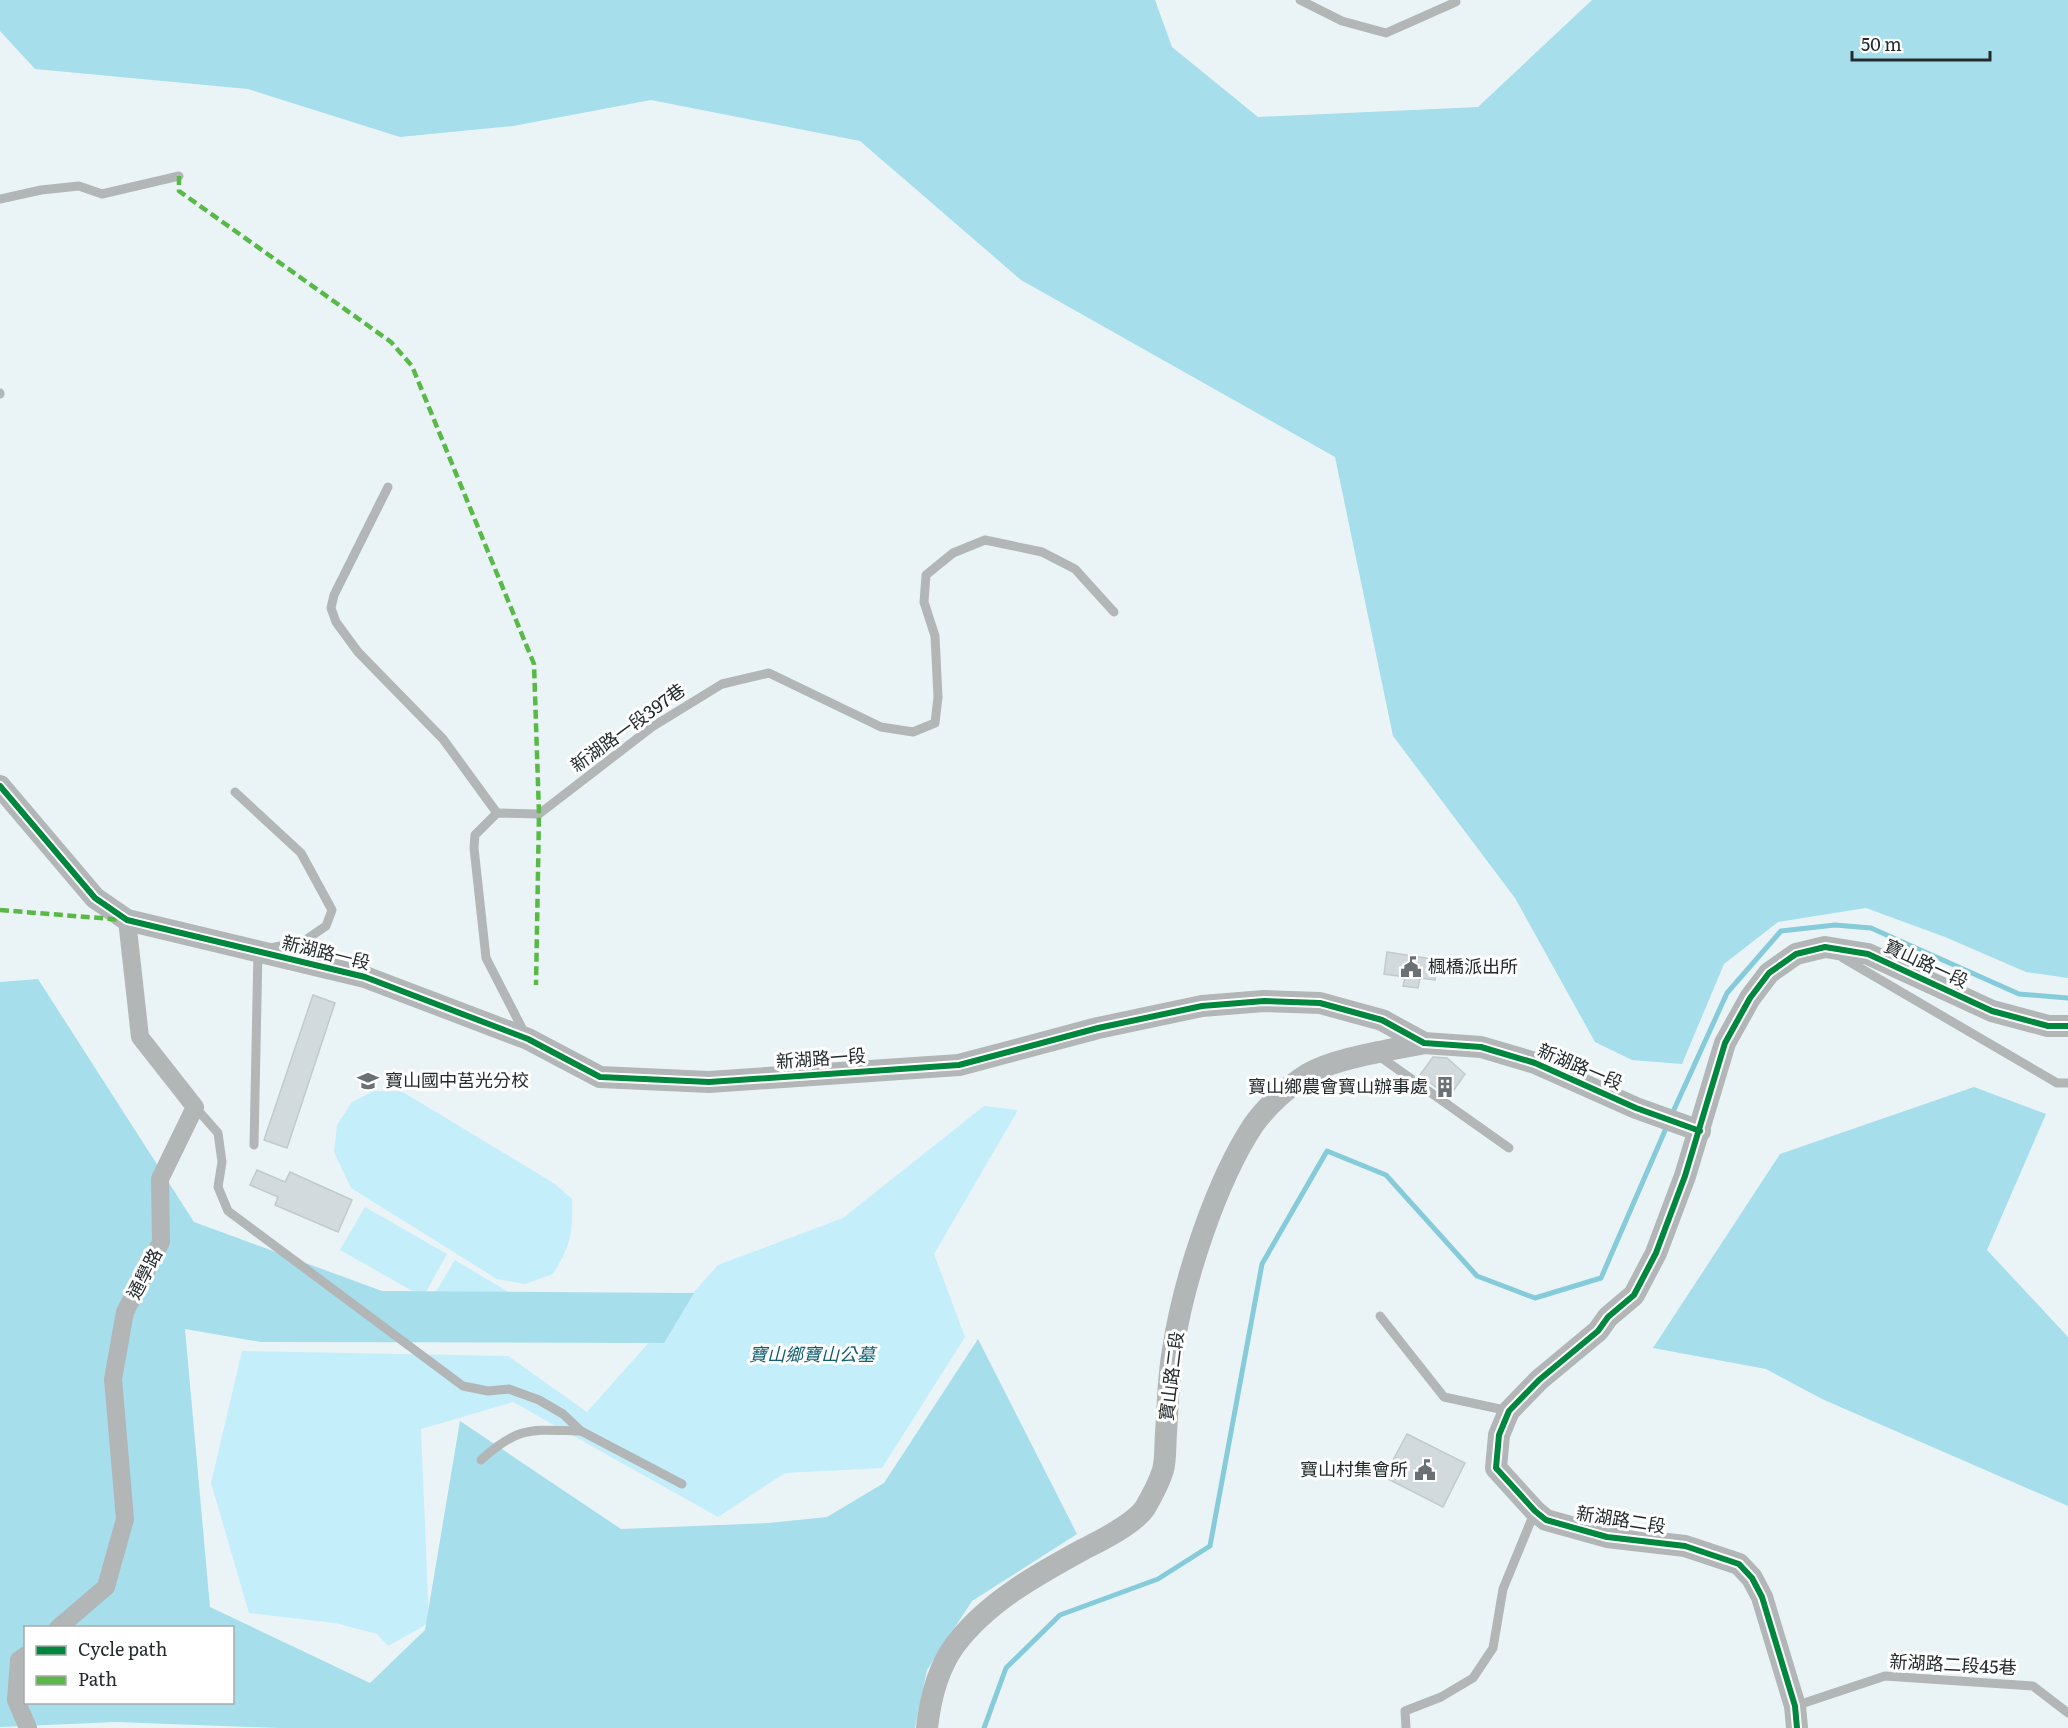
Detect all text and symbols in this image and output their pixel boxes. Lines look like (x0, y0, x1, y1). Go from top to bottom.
scale bar (1852, 24, 1990, 62)
text: 50 m (1861, 30, 1902, 57)
street label: 新湖路一段397巷 (564, 676, 690, 778)
street label: 新湖路一段 (279, 928, 373, 976)
street label: 寶山路一段 (1880, 931, 1973, 994)
place label: 楓橋派出所 (1428, 952, 1518, 979)
public building icon: 楓橋派出所 (1399, 955, 1423, 979)
street label: 新湖路一段 (1534, 1036, 1627, 1096)
street label: 新湖路一段 (775, 1041, 867, 1074)
place label: 寶山國中莒光分校 (385, 1066, 529, 1093)
school or university icon: 寶山國中莒光分校 (356, 1069, 380, 1093)
place label: 寶山鄉農會寶山辦事處 (1248, 1072, 1428, 1099)
building icon: 寶山鄉農會寶山辦事處 (1433, 1075, 1457, 1099)
street label: 通學路 (119, 1243, 168, 1304)
street label: 寶山路二段 (1152, 1330, 1189, 1422)
park label: 寶山鄉寶山公墓 (749, 1340, 878, 1367)
place label: 寶山村集會所 (1300, 1455, 1408, 1482)
public building icon: 寶山村集會所 (1413, 1458, 1437, 1482)
street label: 新湖路二段 (1575, 1498, 1668, 1539)
legend (24, 1626, 234, 1704)
text: Cycle path (78, 1635, 167, 1662)
street label: 新湖路二段45巷 (1889, 1647, 2017, 1680)
text: Path (78, 1665, 117, 1692)

